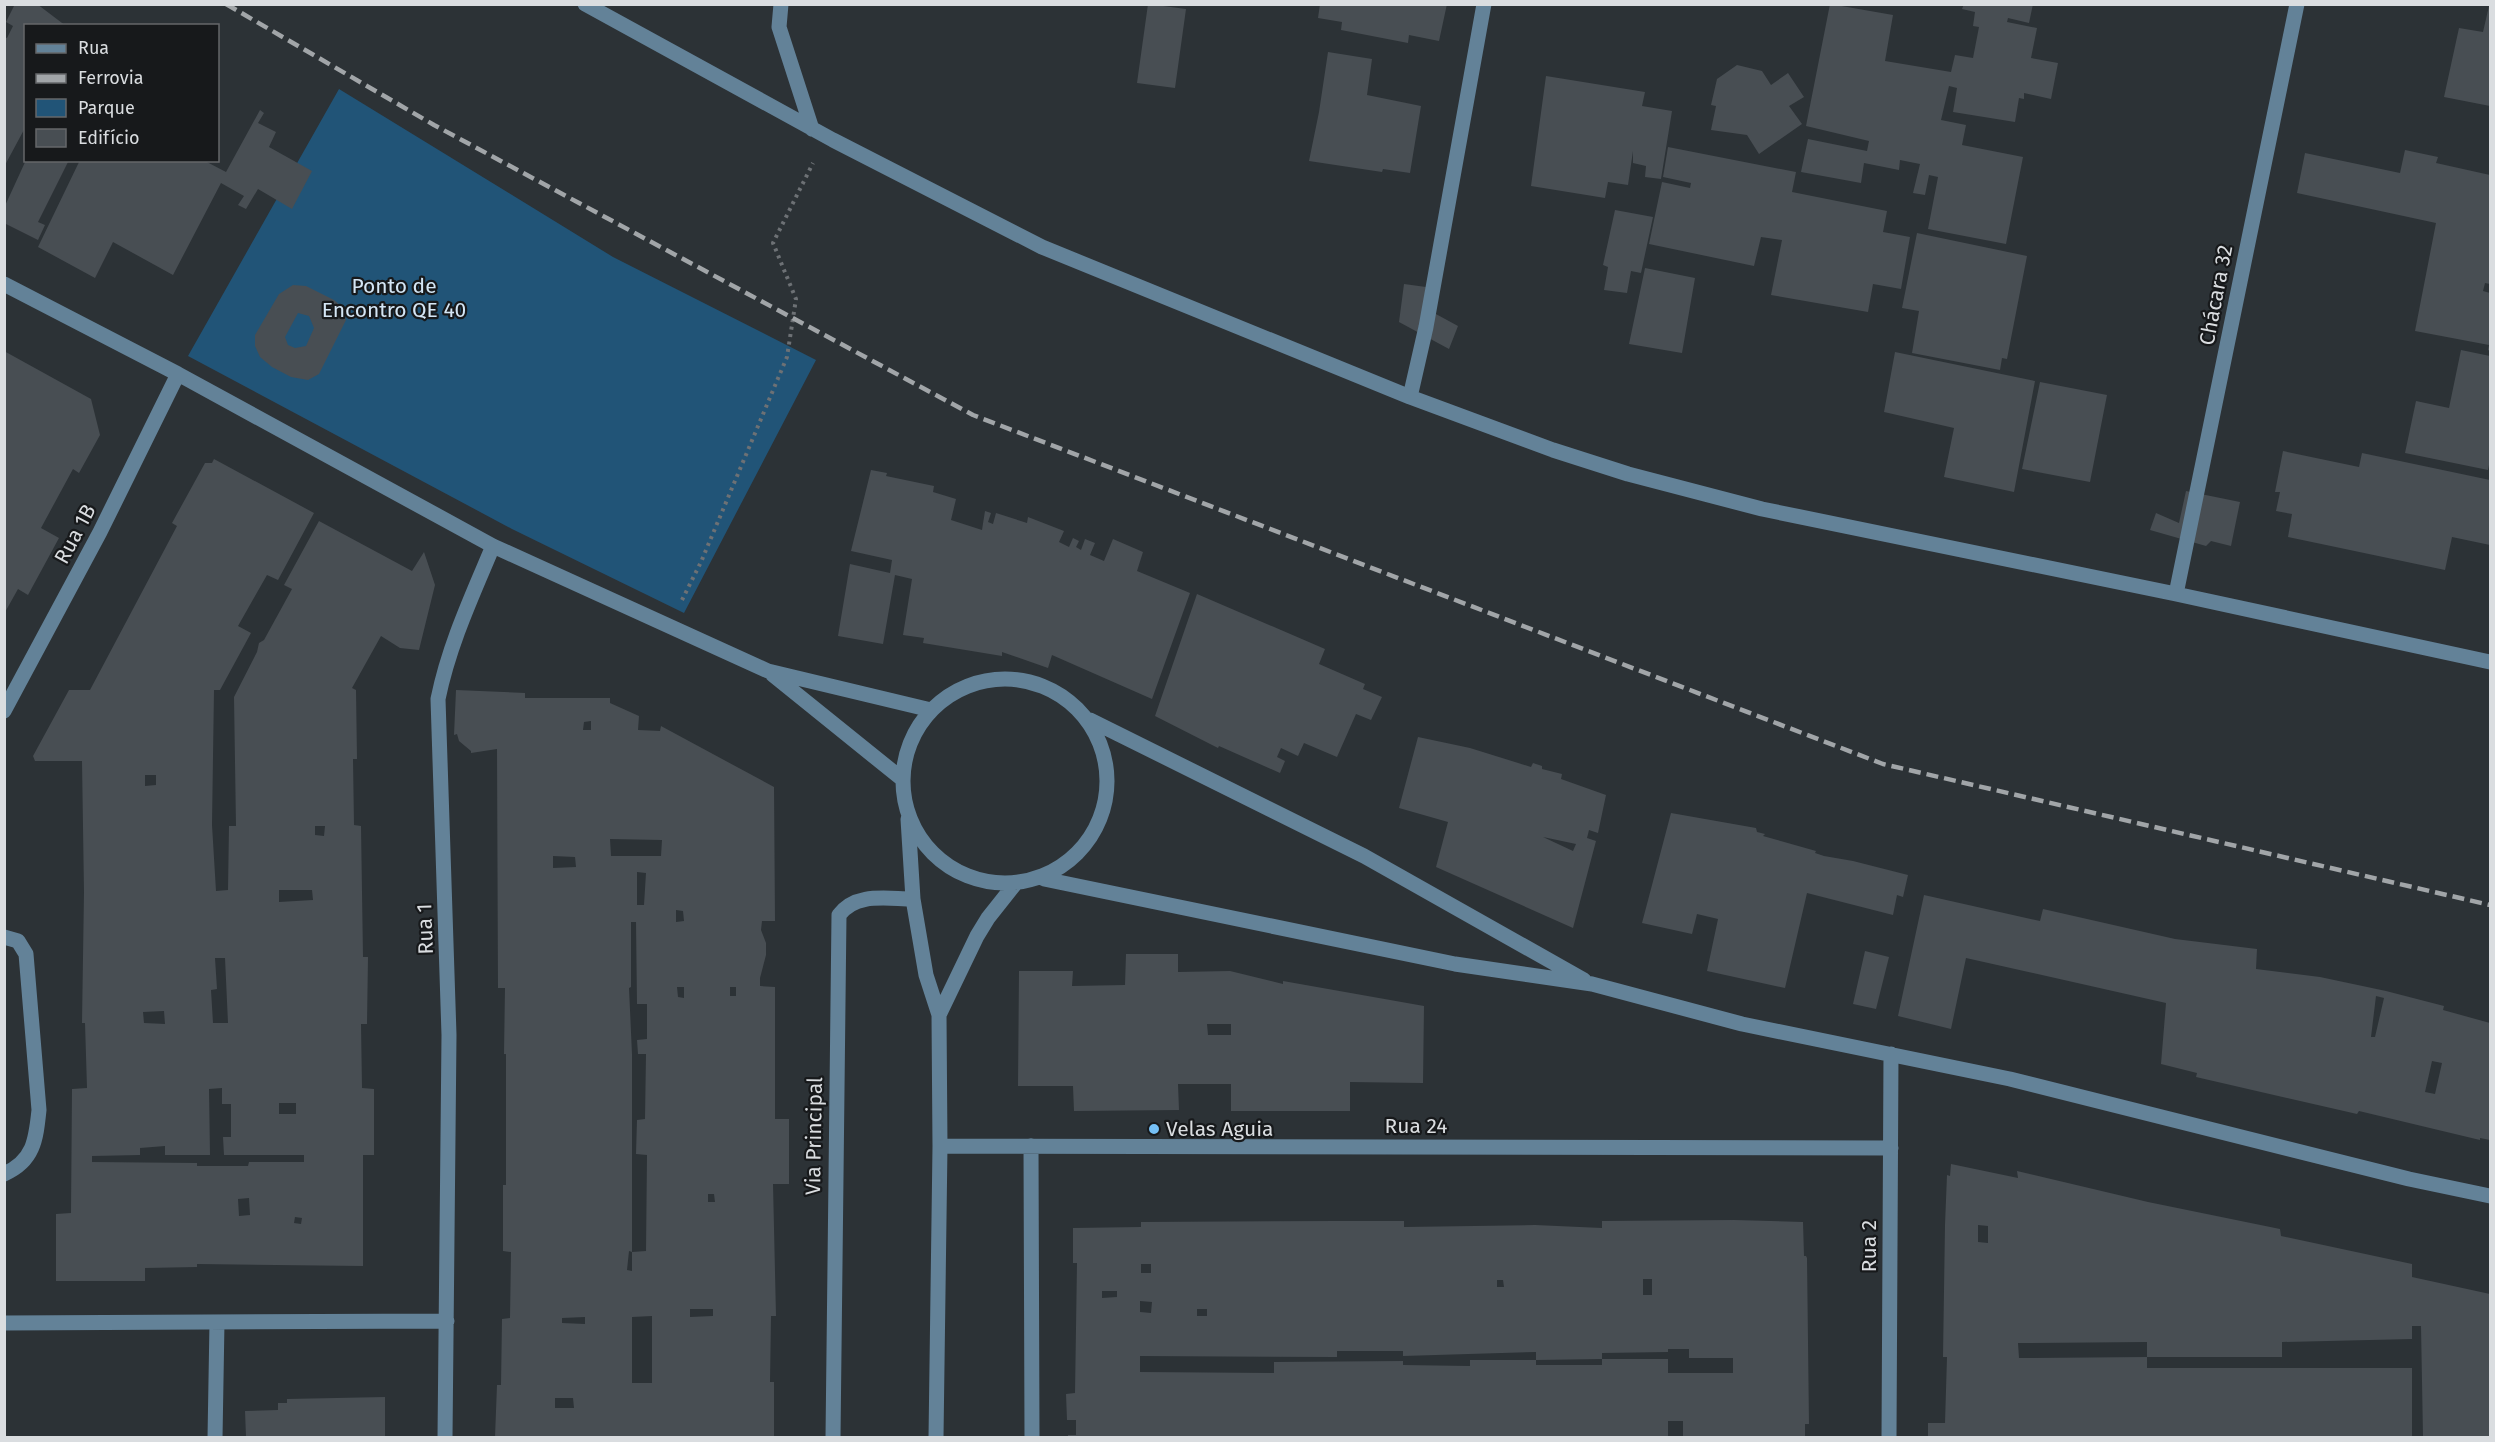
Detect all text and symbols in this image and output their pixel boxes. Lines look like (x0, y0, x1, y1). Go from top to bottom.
legend (24, 24, 219, 162)
text: Rua (78, 37, 109, 59)
text: Ferrovia (78, 67, 144, 89)
text: Parque (78, 97, 135, 119)
text: Edifício (78, 127, 140, 149)
street label: Chácara 32 (2194, 243, 2238, 347)
park label: Ponto de Encontro QE 40 (322, 273, 466, 323)
street label: Rua 1B (49, 500, 101, 568)
street label: Rua 1 (411, 903, 439, 955)
street label: Via Principal (800, 1077, 828, 1195)
street label: Rua 24 (1385, 1113, 1447, 1139)
place label: Velas Aguia (1166, 1116, 1274, 1142)
marker: Velas Aguia (1147, 1122, 1161, 1136)
street label: Rua 2 (1856, 1220, 1882, 1272)

